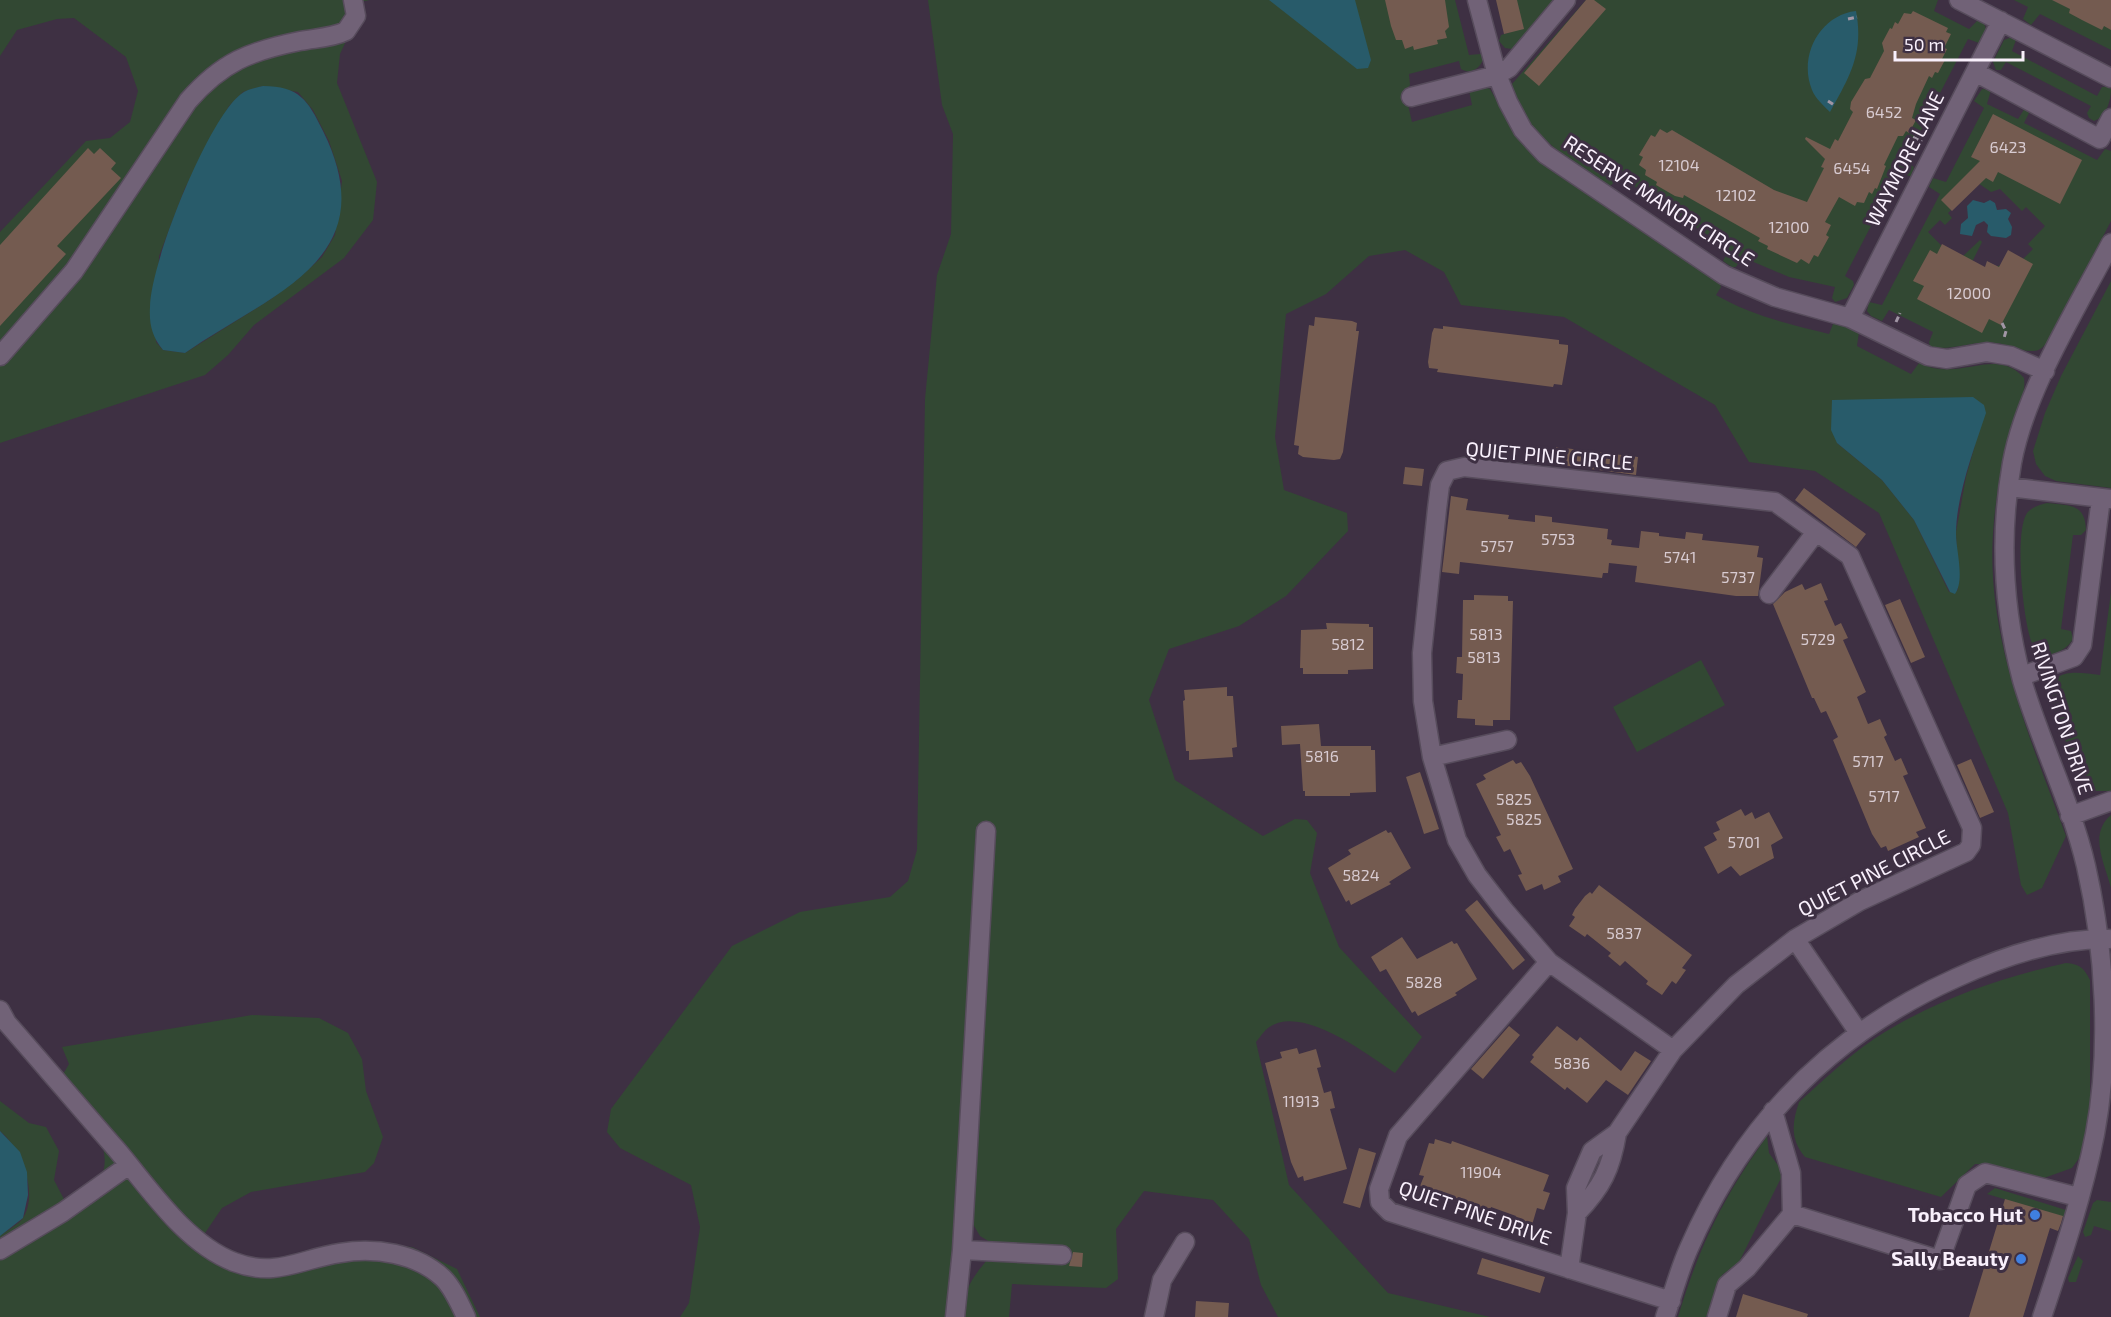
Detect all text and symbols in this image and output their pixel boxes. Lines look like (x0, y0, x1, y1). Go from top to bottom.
scale bar (1895, 24, 2022, 62)
text: 50 m (1904, 33, 1944, 55)
street label: WAYMORE LANE (1860, 87, 1948, 230)
house number: 6452 (1866, 102, 1902, 121)
street label: RESERVE MANOR CIRCLE (1560, 130, 1759, 271)
house number: 6423 (1990, 137, 2026, 156)
house number: 12104 (1658, 155, 1700, 174)
house number: 6454 (1833, 158, 1871, 177)
house number: 12102 (1716, 185, 1756, 204)
house number: 12100 (1768, 217, 1810, 236)
house number: 12000 (1947, 283, 1991, 302)
street label: QUIET PINE CIRCLE (1465, 436, 1634, 474)
house number: 5753 (1541, 529, 1575, 548)
house number: 5757 (1480, 536, 1514, 555)
house number: 5741 (1664, 547, 1696, 566)
house number: 5737 (1721, 567, 1755, 586)
house number: 5813 (1469, 624, 1503, 643)
house number: 5729 (1801, 629, 1835, 648)
house number: 5812 (1331, 634, 1365, 653)
street label: RIVINGTON DRIVE (2027, 638, 2099, 797)
house number: 5813 (1467, 647, 1501, 666)
house number: 5816 (1305, 746, 1339, 765)
house number: 5717 (1852, 751, 1884, 770)
house number: 5717 (1868, 786, 1900, 805)
house number: 5825 (1496, 789, 1532, 808)
house number: 5825 (1506, 809, 1542, 828)
street label: QUIET PINE CIRCLE (1793, 823, 1954, 921)
house number: 5701 (1728, 832, 1760, 851)
house number: 5824 (1342, 865, 1380, 884)
house number: 5837 (1606, 923, 1642, 942)
house number: 5828 (1406, 972, 1443, 991)
house number: 5836 (1554, 1053, 1590, 1072)
house number: 11913 (1282, 1091, 1320, 1110)
house number: 11904 (1460, 1162, 1502, 1181)
street label: QUIET PINE DRIVE (1396, 1175, 1555, 1249)
place label: Tobacco Hut (1908, 1202, 2023, 1226)
marker: Tobacco Hut (2028, 1208, 2042, 1222)
place label: Sally Beauty (1891, 1246, 2010, 1271)
marker: Sally Beauty (2014, 1252, 2028, 1266)

